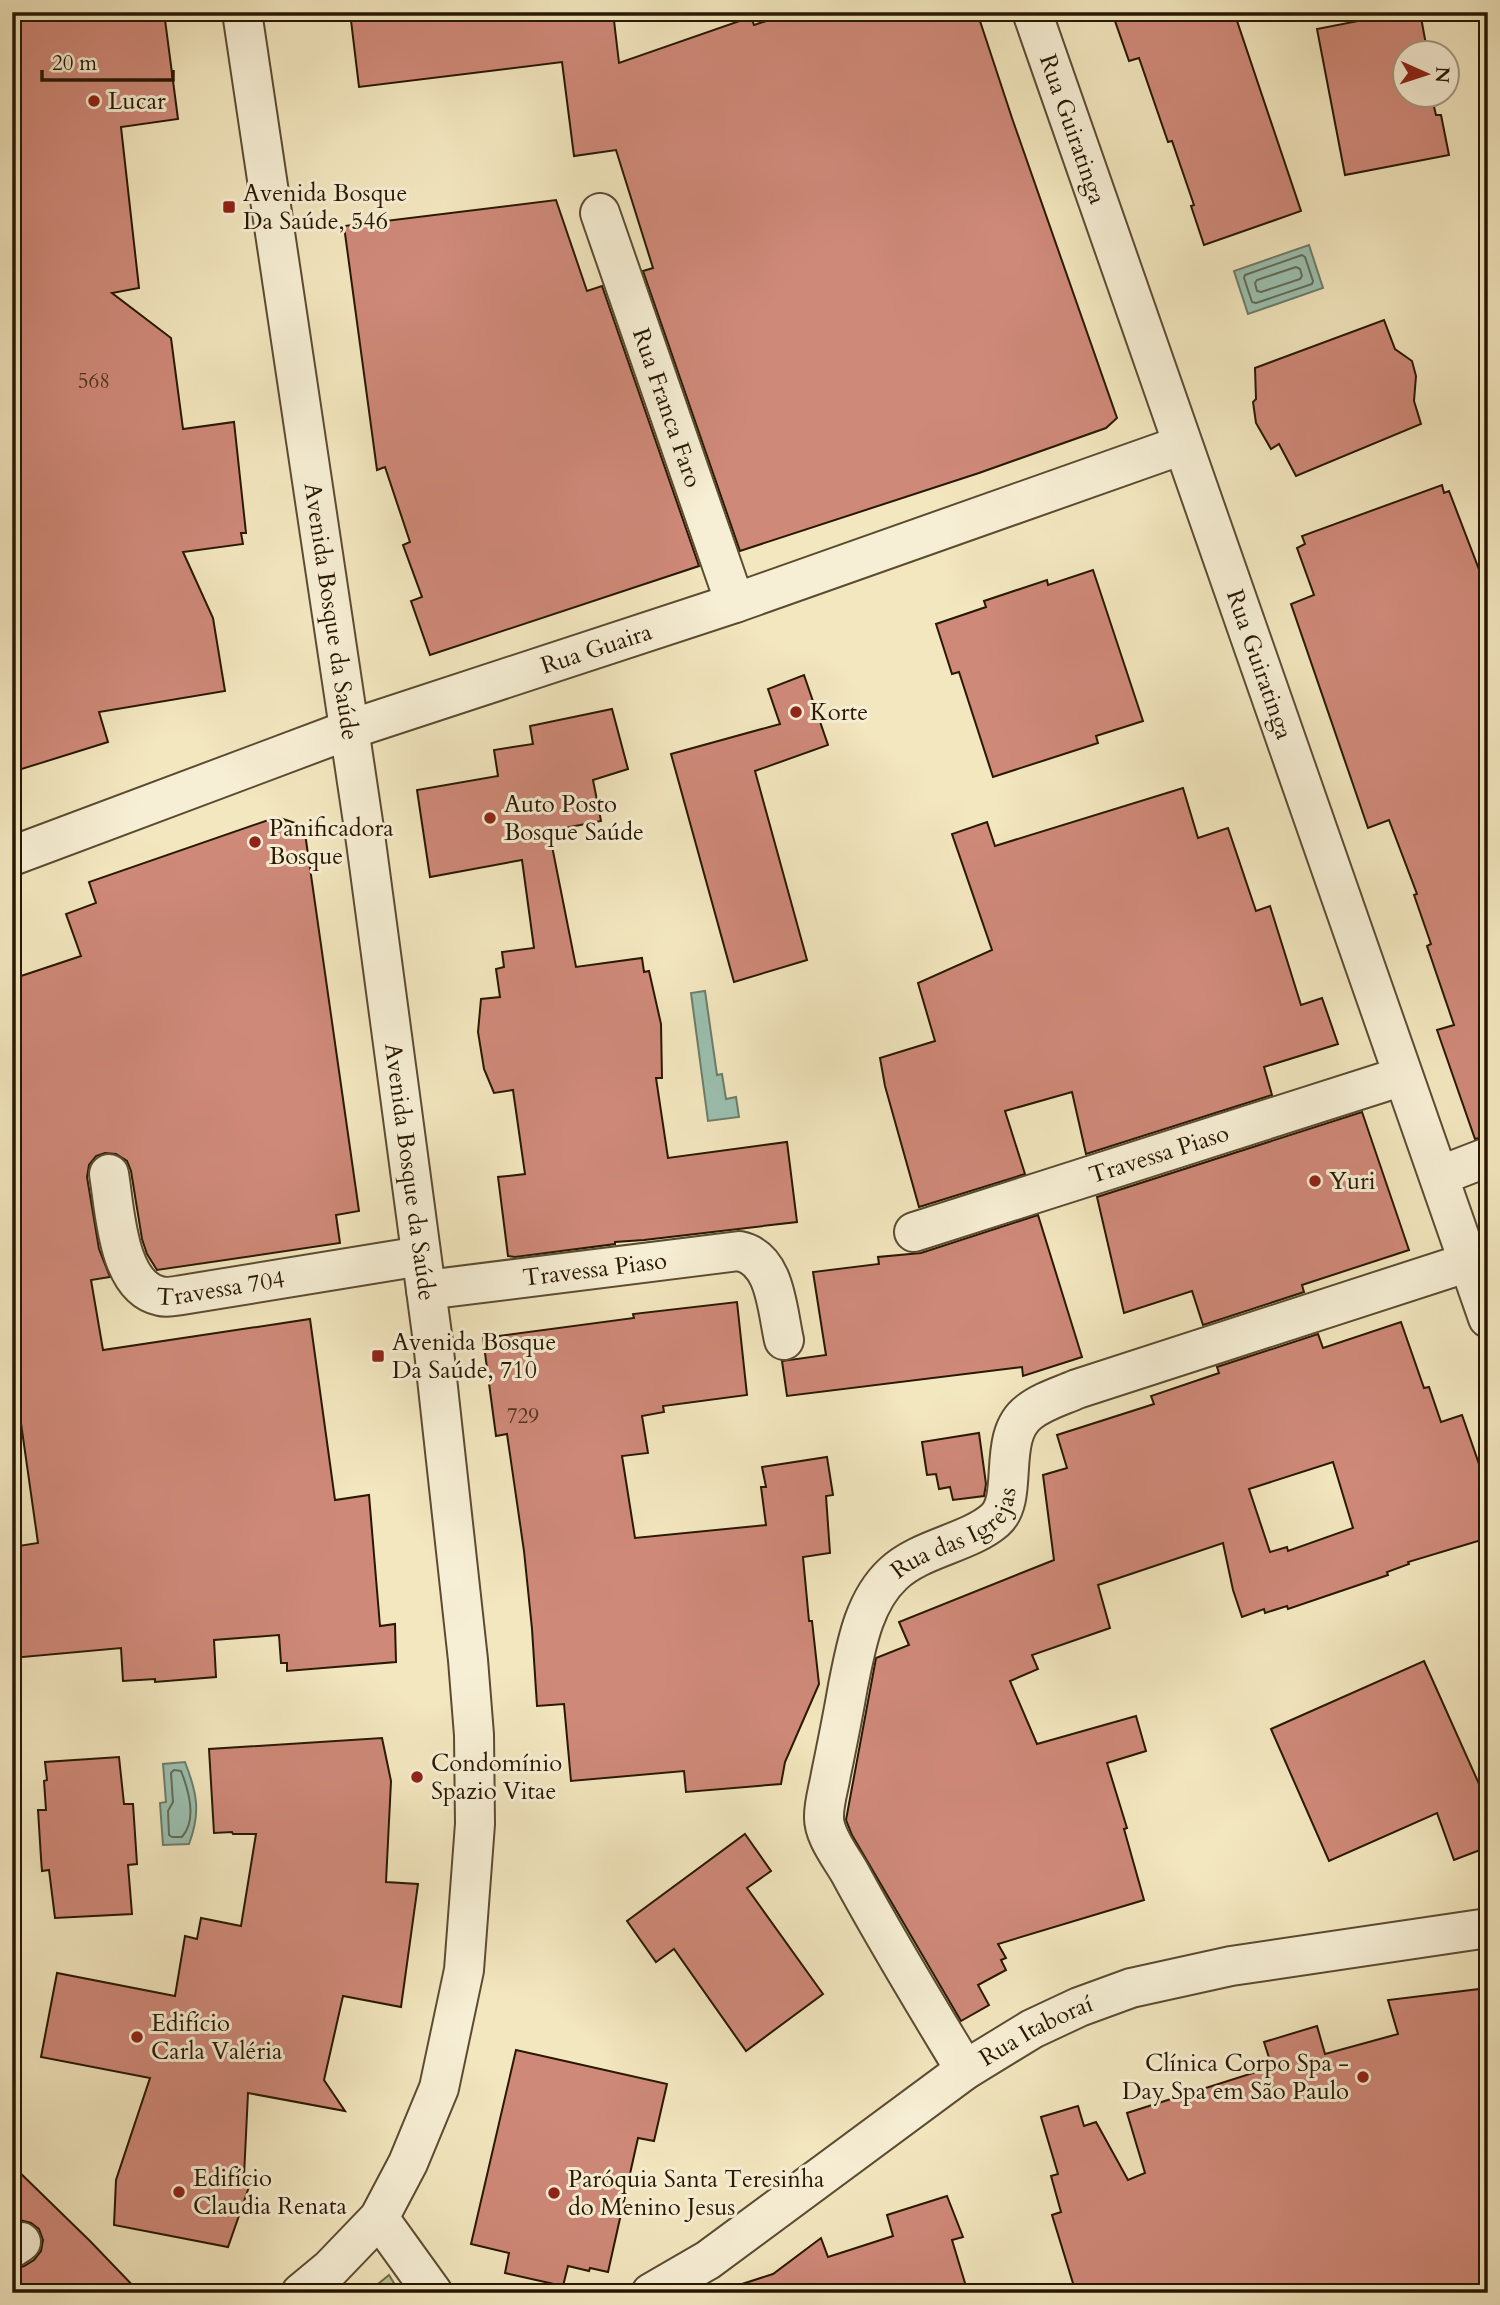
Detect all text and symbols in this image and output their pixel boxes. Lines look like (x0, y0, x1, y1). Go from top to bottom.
scale bar (42, 38, 173, 82)
north arrow (1392, 38, 1462, 108)
text: 20 m (52, 49, 97, 78)
street label: Rua Guiratinga (1031, 50, 1114, 209)
text: N (1429, 66, 1455, 84)
place label: Lucar (108, 85, 166, 118)
marker: Lucar (86, 93, 102, 109)
place label: Avenida Bosque Da Saúde, 546 (243, 177, 407, 238)
marker: Avenida Bosque Da Saúde, 546 (221, 199, 237, 215)
street label: Rua Franca Faro (624, 324, 710, 492)
house number: 568 (78, 367, 110, 396)
street label: Avenida Bosque da Saúde (296, 481, 367, 742)
street label: Rua Guiratinga (1218, 585, 1301, 744)
street label: Rua Guaira (536, 615, 657, 683)
place label: Korte (810, 696, 868, 729)
marker: Korte (788, 704, 804, 720)
place label: Auto Posto Bosque Saúde (504, 788, 644, 849)
marker: Auto Posto Bosque Saúde (482, 810, 498, 826)
place label: Panificadora Bosque (269, 812, 394, 873)
marker: Panificadora Bosque (247, 834, 263, 850)
street label: Avenida Bosque da Saúde (376, 1041, 443, 1303)
street label: Travessa Piaso (1085, 1117, 1233, 1192)
place label: Yuri (1329, 1165, 1376, 1198)
marker: Yuri (1307, 1173, 1323, 1189)
street label: Travessa Piaso (521, 1244, 669, 1295)
street label: Travessa 704 (155, 1262, 287, 1314)
place label: Avenida Bosque Da Saúde, 710 (392, 1326, 556, 1387)
marker: Avenida Bosque Da Saúde, 710 (370, 1348, 386, 1364)
house number: 729 (507, 1402, 539, 1431)
street label: Rua das Igrejas (884, 1485, 1025, 1587)
place label: Condomínio Spazio Vitae (431, 1747, 562, 1808)
marker: Condomínio Spazio Vitae (409, 1769, 425, 1785)
street label: Rua Itaboraí (973, 1987, 1098, 2074)
place label: Edifício Carla Valéria (151, 2007, 283, 2068)
marker: Edifício Carla Valéria (129, 2029, 145, 2045)
place label: Clínica Corpo Spa - Day Spa em São Paulo (1122, 2047, 1349, 2108)
marker: Clínica Corpo Spa - Day Spa em São Paulo (1355, 2069, 1371, 2085)
place label: Edifício Claudia Renata (193, 2162, 347, 2223)
place label: Paróquia Santa Teresinha do Menino Jesus (568, 2163, 825, 2224)
marker: Edifício Claudia Renata (171, 2184, 187, 2200)
marker: Paróquia Santa Teresinha do Menino Jesus (546, 2185, 562, 2201)

